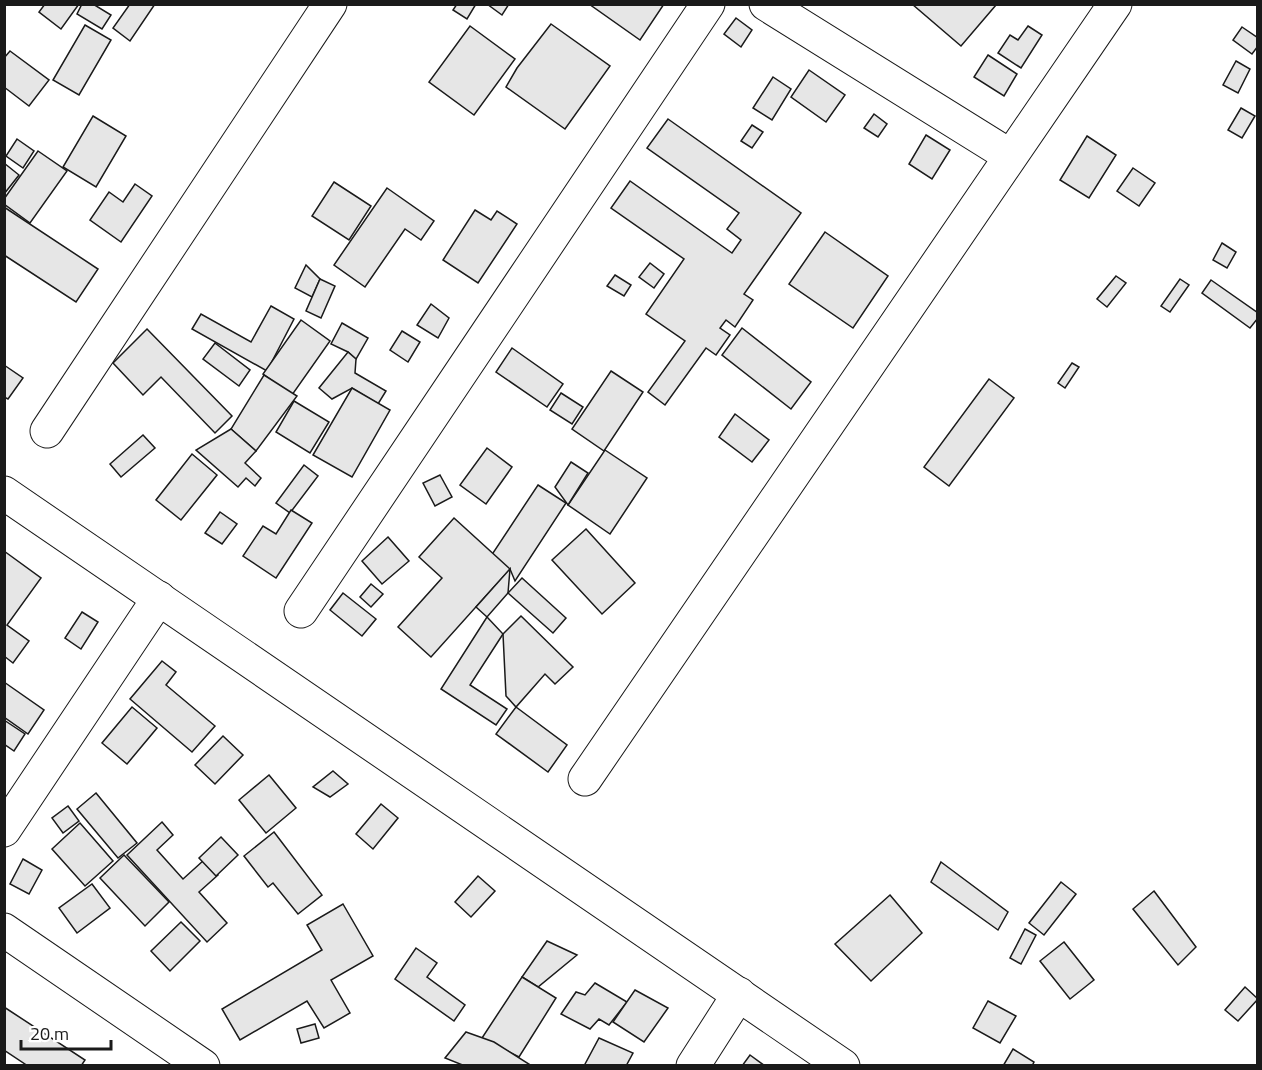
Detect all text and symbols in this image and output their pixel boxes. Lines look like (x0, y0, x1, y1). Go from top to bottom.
scale bar (21, 1013, 111, 1051)
text: 20 m (30, 1020, 69, 1047)

